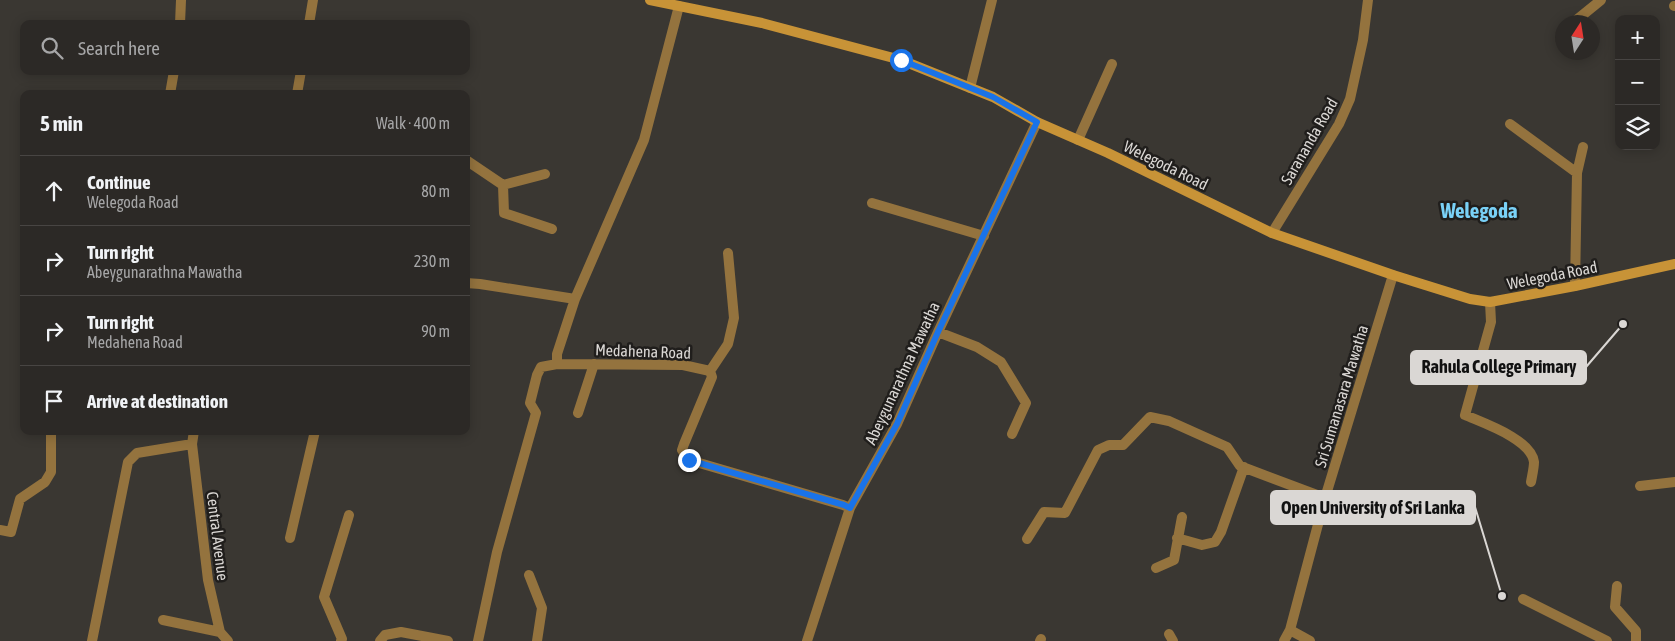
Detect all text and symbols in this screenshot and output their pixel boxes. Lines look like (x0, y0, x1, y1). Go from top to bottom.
north arrow (1555, 15, 1600, 60)
map controls (1615, 15, 1660, 150)
button: + (1615, 15, 1660, 60)
search box (20, 20, 470, 75)
icon: search (38, 34, 66, 62)
text: Search here (78, 37, 160, 59)
route start (890, 49, 913, 72)
button: − (1615, 60, 1660, 105)
street label: Sarananda Road (1277, 95, 1341, 187)
button: layers (1615, 105, 1660, 150)
text: 5 min (40, 111, 83, 135)
text: Walk · 400 m (376, 114, 450, 132)
street label: Welegoda Road (1120, 137, 1211, 194)
text: Continue (87, 171, 151, 193)
icon: ahead (40, 177, 68, 205)
text: 80 m (421, 182, 450, 200)
text: Welegoda Road (87, 193, 179, 211)
district label: Welegoda (1439, 198, 1518, 222)
text: Turn right (87, 241, 154, 263)
icon: right (40, 247, 68, 275)
text: 230 m (414, 252, 450, 270)
street label: Welegoda Road (1505, 257, 1599, 294)
text: Abeygunarathna Mawatha (87, 263, 242, 281)
street label: Abeygunarathna Mawatha (861, 299, 944, 448)
text: Turn right (87, 311, 154, 333)
icon: right (40, 317, 68, 345)
text: 90 m (421, 322, 450, 340)
street label: Sri Sumanasara Mawatha (1311, 323, 1371, 469)
text: Medahena Road (87, 333, 183, 351)
street label: Medahena Road (595, 340, 691, 362)
callout: Rahula College Primary (1411, 351, 1586, 384)
text: Rahula College Primary (1422, 356, 1577, 377)
icon: arrive (40, 387, 68, 415)
text: Arrive at destination (87, 390, 228, 412)
route end (678, 449, 701, 472)
street label: Central Avenue (204, 491, 232, 581)
callout: Open University of Sri Lanka (1271, 491, 1475, 524)
text: Open University of Sri Lanka (1281, 497, 1465, 518)

